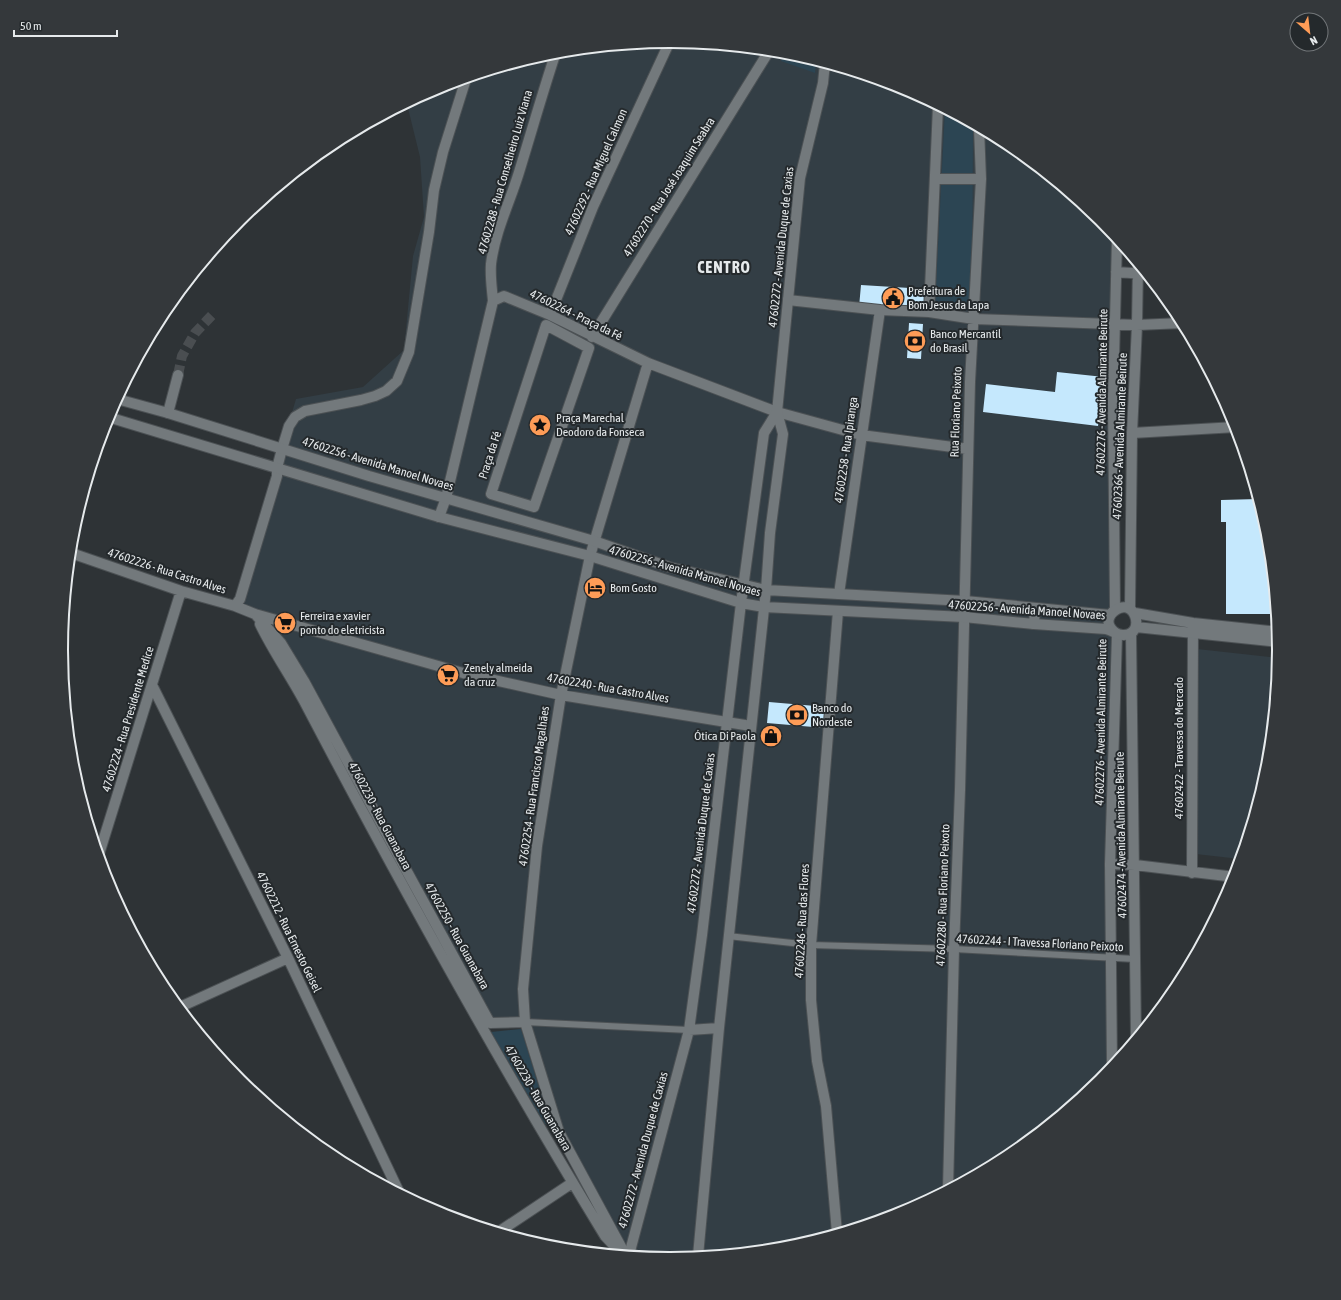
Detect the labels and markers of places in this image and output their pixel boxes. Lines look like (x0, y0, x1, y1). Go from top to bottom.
place label: Prefeitura de Bom Jesus da Lapa (908, 284, 989, 312)
public building icon: Prefeitura de Bom Jesus da Lapa (880, 285, 906, 311)
place label: Banco Mercantil do Brasil (930, 327, 1002, 355)
bank icon: Banco Mercantil do Brasil (902, 328, 928, 354)
place label: Praça Marechal Deodoro da Fonseca (556, 411, 645, 439)
place icon: Praça Marechal Deodoro da Fonseca (527, 412, 553, 438)
hotel icon: Bom Gosto (582, 575, 608, 601)
place label: Bom Gosto (610, 581, 657, 595)
place label: Ferreira e xavier ponto do eletricista (300, 609, 385, 637)
supermarket icon: Ferreira e xavier ponto do eletricista (272, 610, 298, 636)
place label: Zenely almeida da cruz (464, 661, 533, 689)
supermarket icon: Zenely almeida da cruz (435, 662, 461, 688)
place label: Banco do Nordeste (812, 701, 853, 729)
bank icon: Banco do Nordeste (784, 702, 810, 728)
shop icon: Ótica Di Paola (758, 723, 784, 749)
place label: Ótica Di Paola (694, 729, 756, 743)

